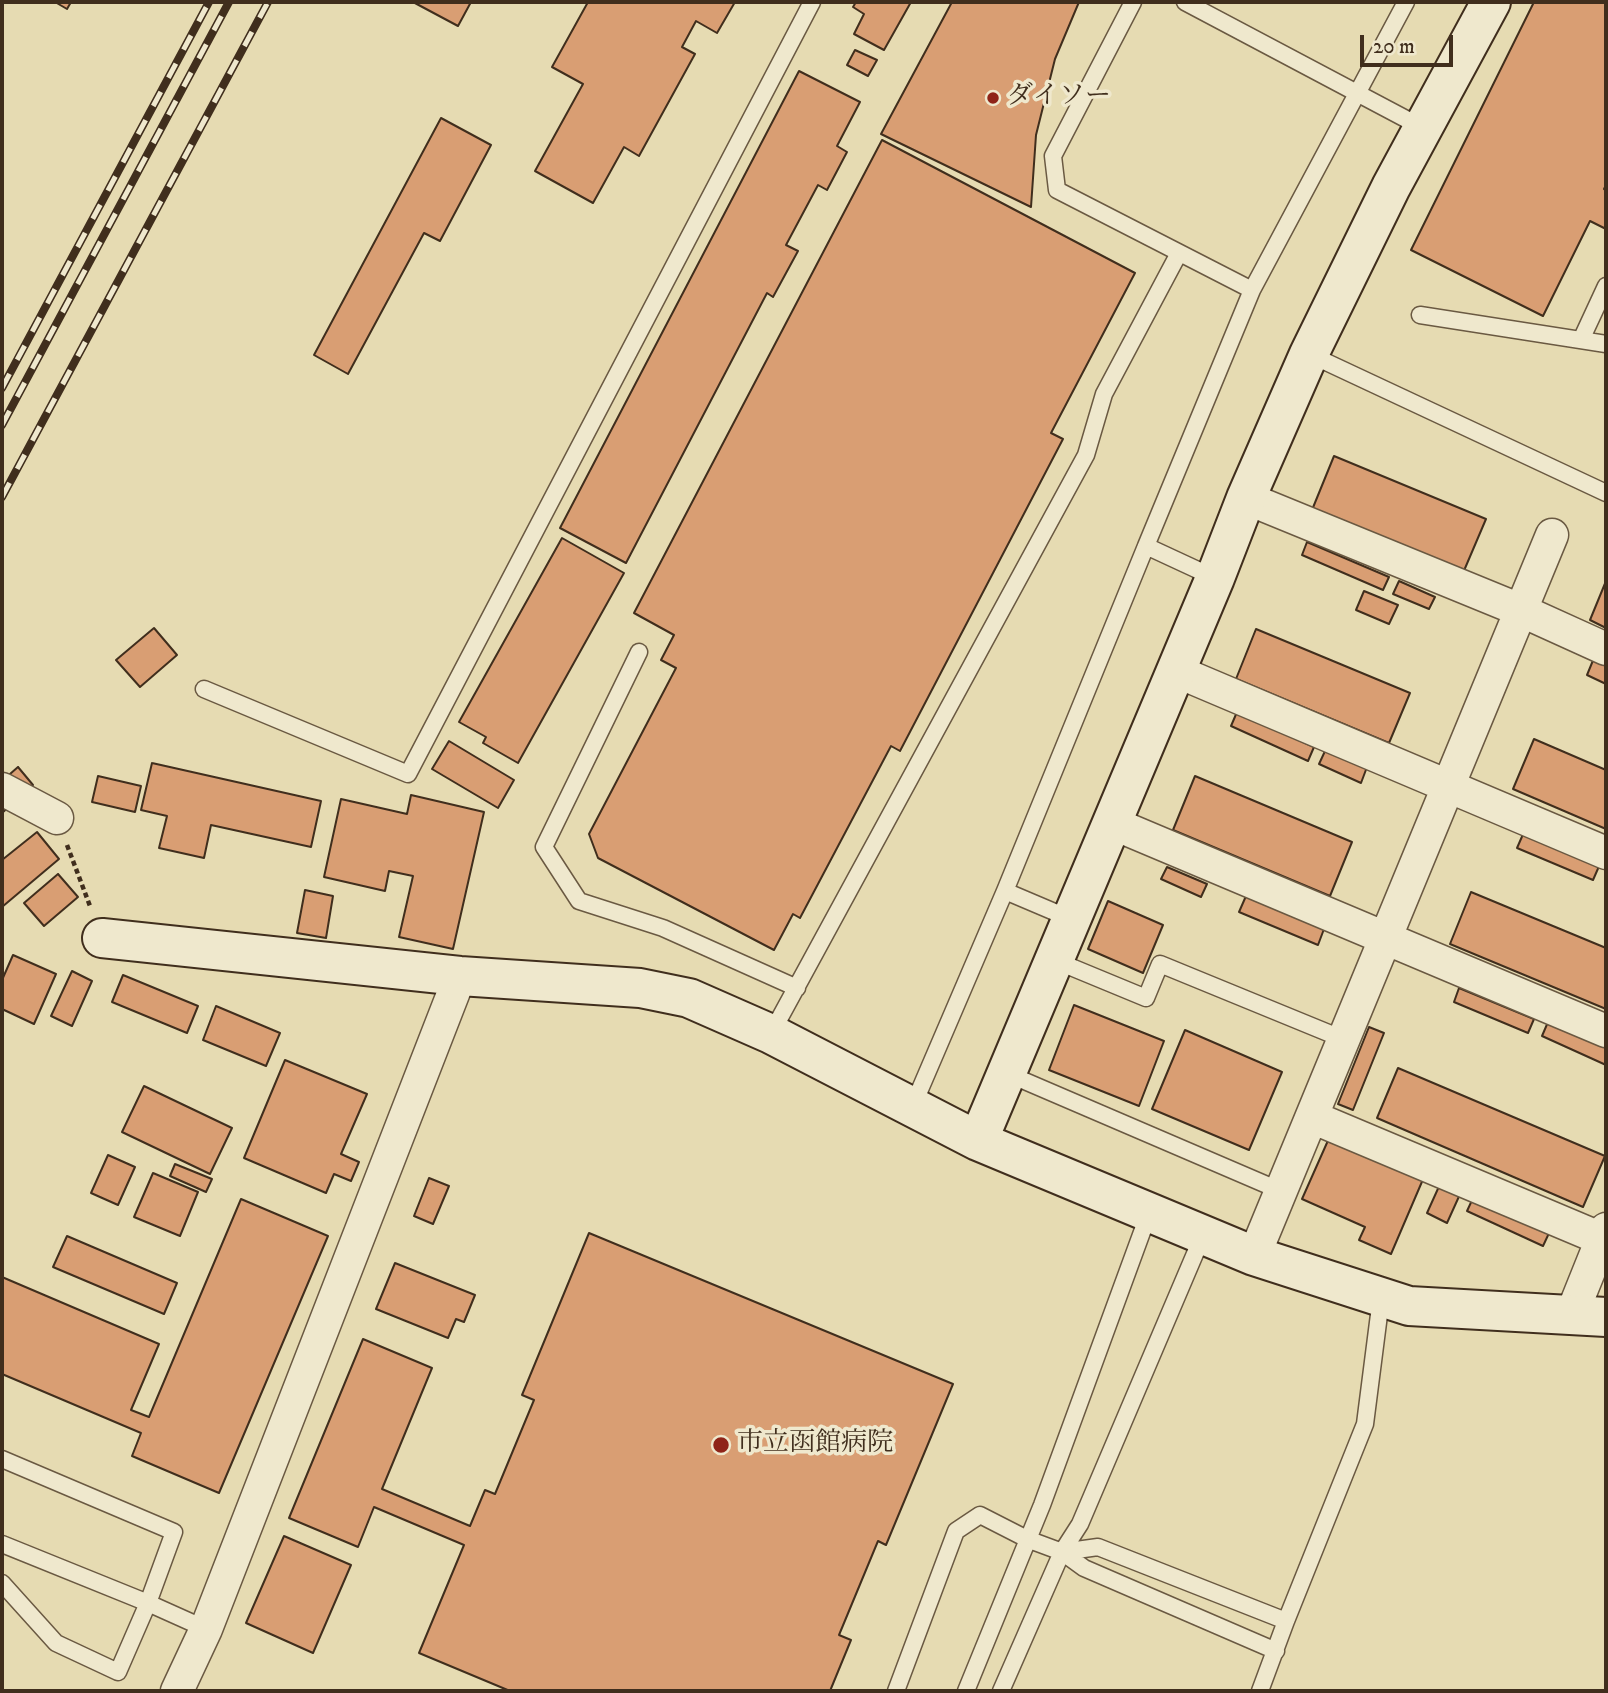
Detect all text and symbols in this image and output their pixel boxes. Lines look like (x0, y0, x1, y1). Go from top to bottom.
scale bar (1363, 21, 1456, 65)
text: 20 m (1373, 34, 1415, 60)
place label: ダイソー (1007, 82, 1111, 114)
marker: ダイソー (985, 90, 1001, 106)
place label: 市立函館病院 (737, 1429, 893, 1461)
marker: 市立函館病院 (711, 1435, 731, 1455)

